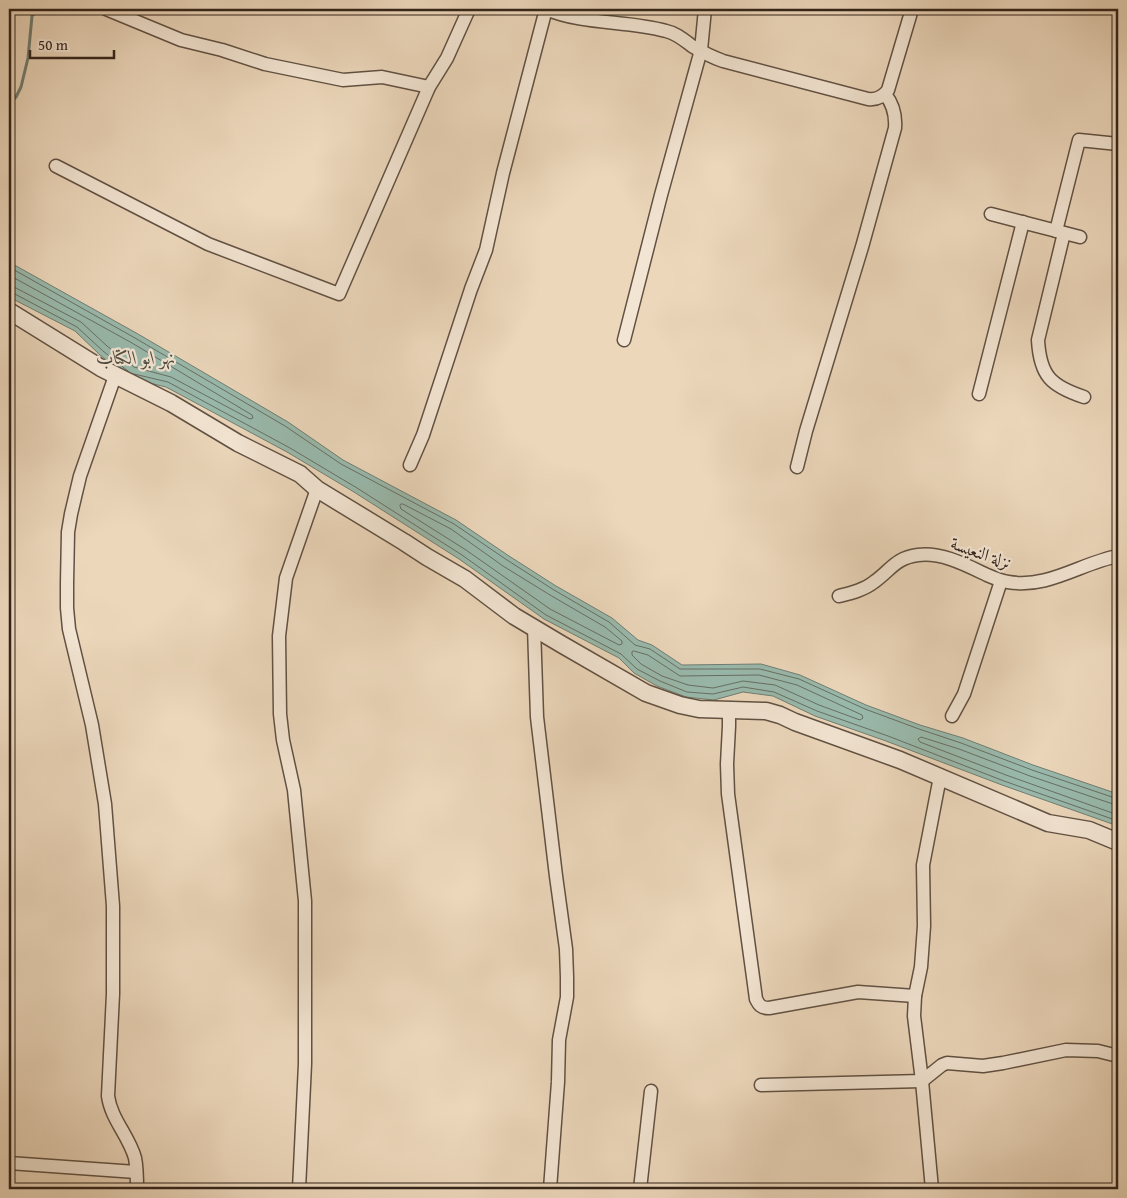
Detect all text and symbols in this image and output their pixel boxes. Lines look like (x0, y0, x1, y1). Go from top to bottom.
scale bar (30, 28, 114, 60)
text: 50 m (38, 34, 69, 55)
water label: نهر ابو الكتاب (96, 343, 176, 371)
street label: نزلة النعيسة (947, 529, 1015, 576)

